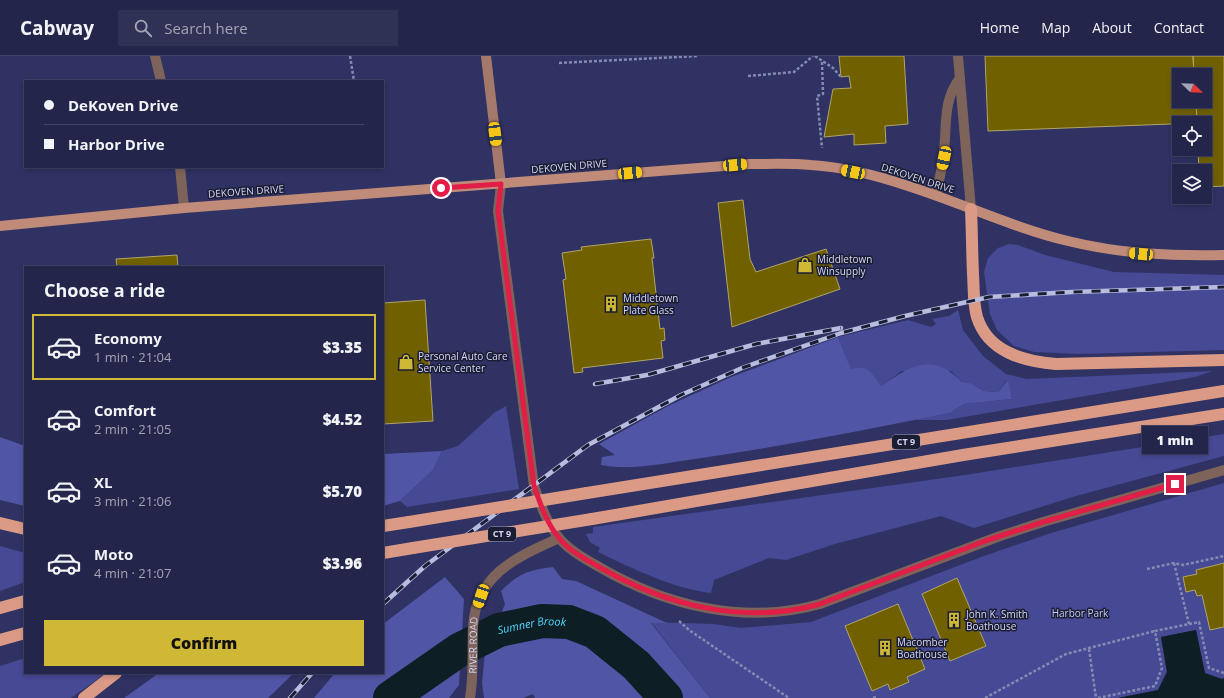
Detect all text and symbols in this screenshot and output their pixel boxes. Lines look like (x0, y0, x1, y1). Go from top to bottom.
search box (118, 10, 398, 46)
text: Cabway (20, 15, 94, 41)
icon: search (132, 17, 154, 39)
text: Search here (164, 18, 248, 38)
text: Home (980, 18, 1019, 37)
text: Map (1041, 18, 1070, 37)
text: About (1092, 18, 1132, 37)
text: Contact (1154, 18, 1204, 37)
north arrow (1172, 68, 1212, 108)
map controls (1172, 68, 1212, 204)
text: DeKoven Drive (68, 95, 178, 115)
button: locate (1172, 116, 1212, 156)
car (488, 121, 502, 147)
text: Harbor Drive (68, 134, 165, 154)
car (936, 145, 952, 171)
street label: DEKOVEN DRIVE (530, 156, 608, 176)
car (723, 158, 747, 172)
street label: DEKOVEN DRIVE (880, 160, 956, 196)
car (840, 164, 866, 180)
button: layers (1172, 164, 1212, 204)
car (618, 166, 642, 180)
route start (432, 179, 450, 197)
street label: DEKOVEN DRIVE (208, 181, 284, 201)
car (1129, 247, 1153, 261)
place label: Middletown Winsupply (817, 252, 872, 278)
shop icon: Middletown Winsupply (796, 256, 814, 274)
text: Choose a ride (44, 278, 165, 302)
place label: Middletown Plate Glass (623, 291, 678, 317)
building icon: Middletown Plate Glass (602, 295, 620, 313)
text: Economy (94, 328, 162, 348)
icon: car (46, 329, 82, 365)
text: $3.35 (323, 337, 362, 357)
text: 1 min · 21:04 (94, 348, 171, 366)
place label: Personal Auto Care Service Center (418, 349, 508, 375)
shop icon: Personal Auto Care Service Center (397, 353, 415, 371)
text: Comfort (94, 400, 156, 420)
icon: car (46, 401, 82, 437)
text: $4.52 (323, 409, 362, 429)
text: 2 min · 21:05 (94, 420, 171, 438)
callout: 1 min (1142, 426, 1208, 454)
text: 1 min (1157, 431, 1193, 449)
road number: CT 9 (892, 435, 920, 449)
text: XL (94, 472, 112, 492)
icon: car (46, 473, 82, 509)
route end (1166, 475, 1184, 493)
text: $5.70 (323, 481, 362, 501)
text: 3 min · 21:06 (94, 492, 171, 510)
road number: CT 9 (488, 527, 516, 541)
text: Moto (94, 544, 133, 564)
icon: car (46, 545, 82, 581)
text: $3.96 (323, 553, 362, 573)
text: 4 min · 21:07 (94, 564, 171, 582)
car (471, 583, 491, 609)
park label: Harbor Park (1052, 606, 1109, 620)
place label: John K. Smith Boathouse (965, 607, 1028, 633)
building icon: John K. Smith Boathouse (945, 611, 963, 629)
water label: Sumner Brook (496, 613, 567, 637)
street label: RIVER ROAD (465, 616, 481, 674)
button: Confirm (44, 620, 364, 666)
place label: Macomber Boathouse (897, 635, 948, 661)
building icon: Macomber Boathouse (876, 639, 894, 657)

